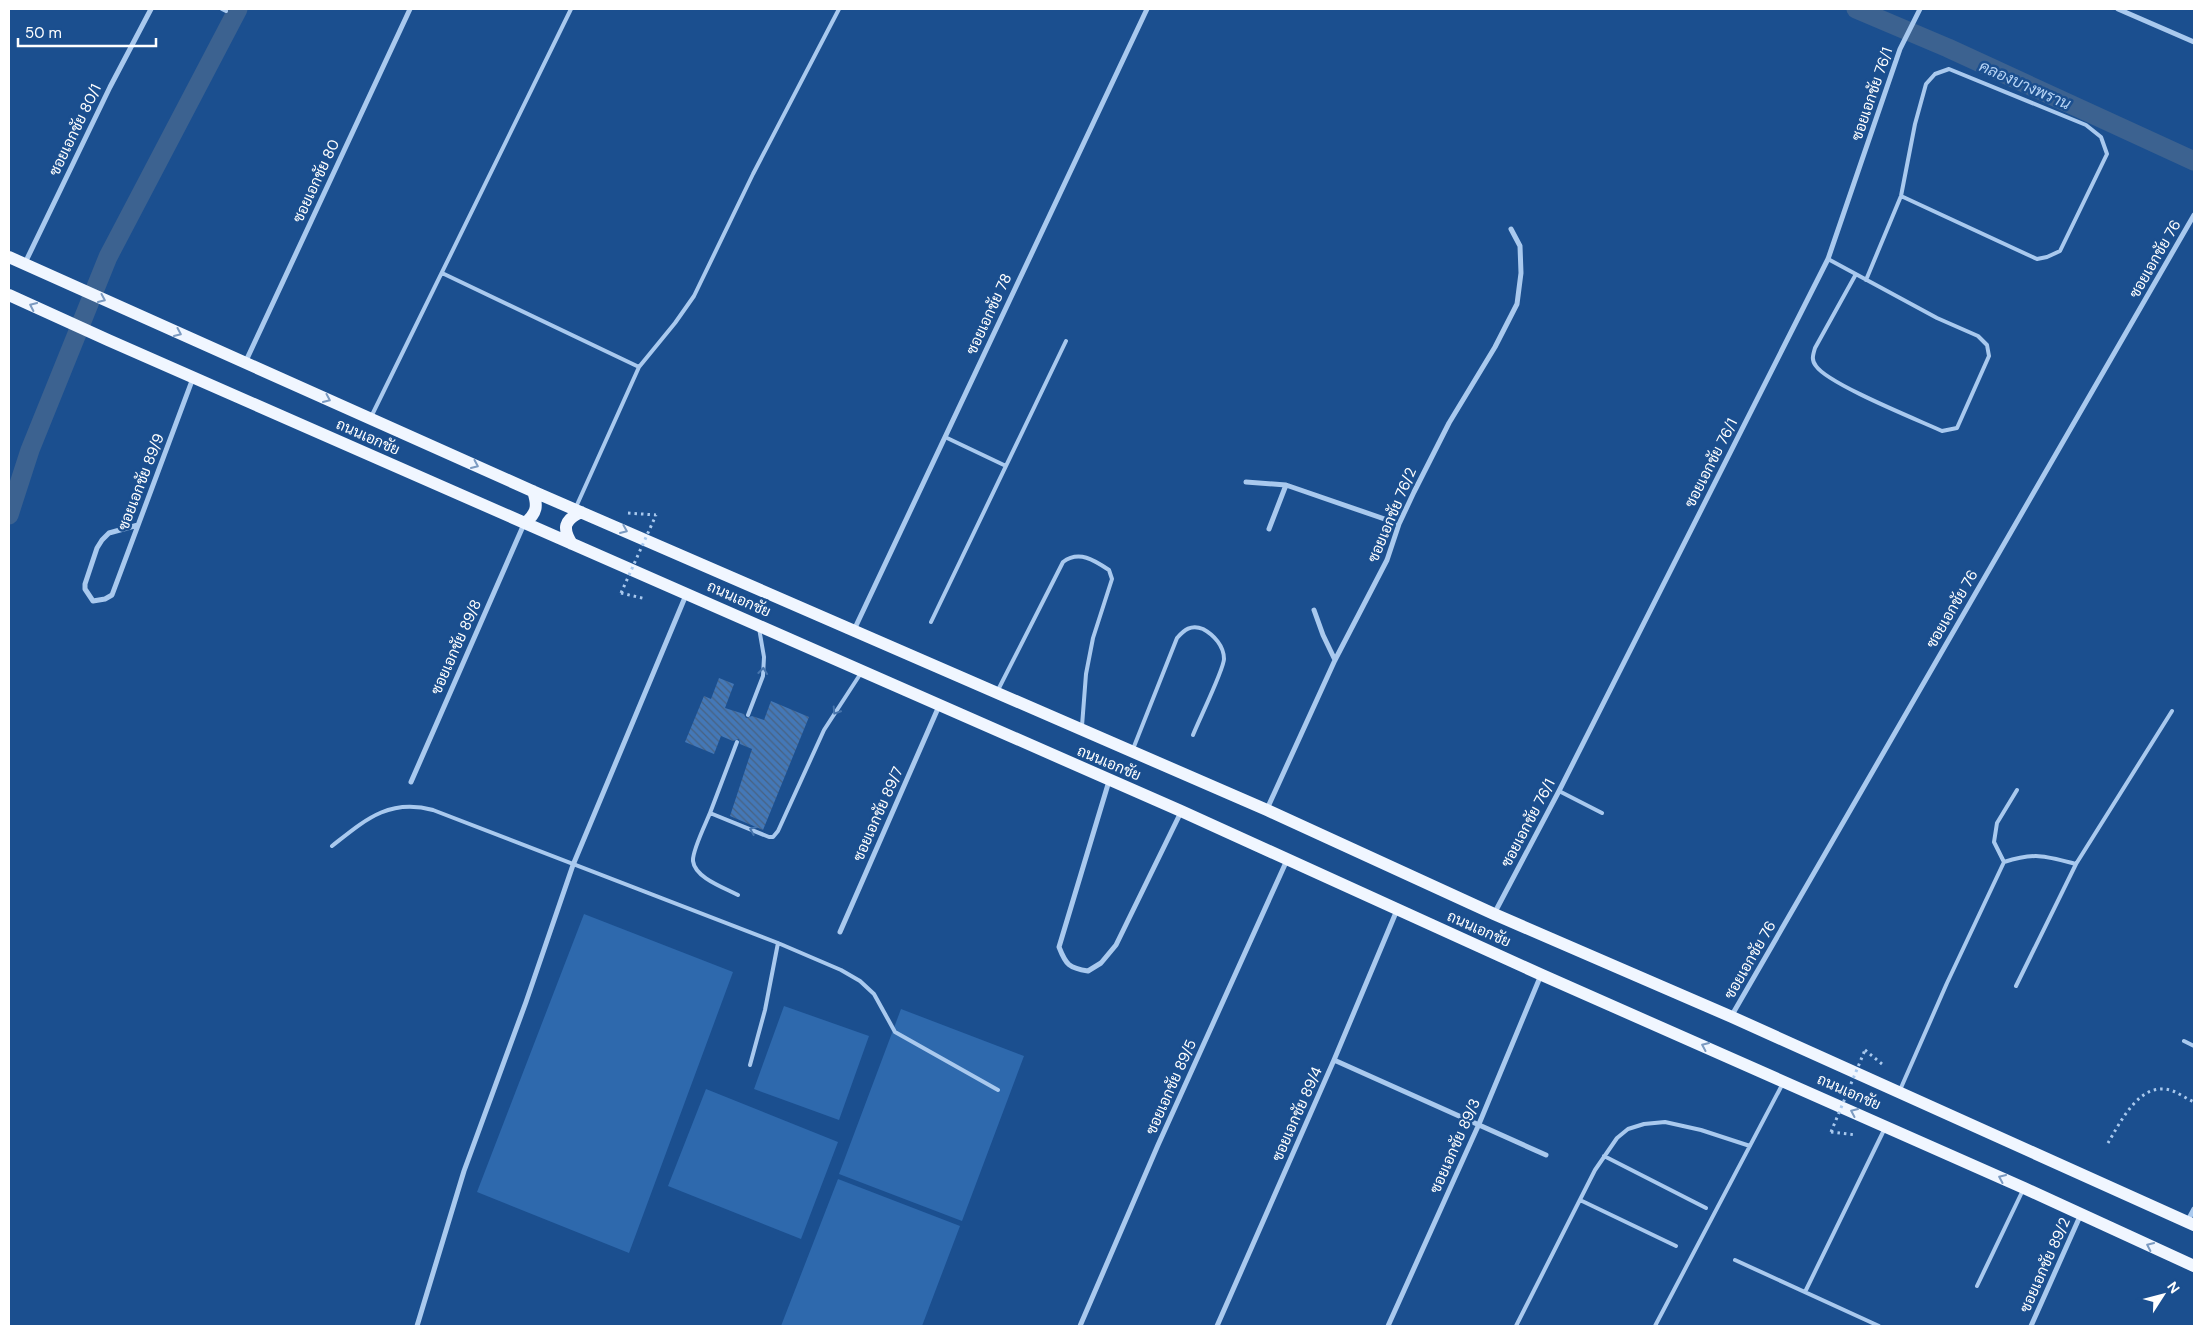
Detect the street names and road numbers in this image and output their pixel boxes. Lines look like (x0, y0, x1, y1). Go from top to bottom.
street label: ซอยเอกชัย 76/1 (1847, 45, 1897, 143)
street label: ซอยเอกชัย 80/1 (44, 81, 106, 179)
street label: ซอยเอกชัย 80 (288, 136, 344, 226)
street label: ซอยเอกชัย 76 (2124, 216, 2186, 302)
street label: ซอยเอกชัย 78 (961, 270, 1017, 358)
street label: ถนนเอกชัย (333, 414, 403, 460)
street label: ซอยเอกชัย 76/1 (1680, 415, 1742, 511)
street label: ซอยเอกชัย 89/9 (113, 431, 169, 533)
street label: ซอยเอกชัย 76/2 (1363, 464, 1421, 566)
street label: ซอยเอกชัย 76 (1921, 566, 1983, 652)
street label: ถนนเอกชัย (704, 576, 774, 622)
street label: ซอยเอกชัย 89/8 (426, 596, 486, 698)
street label: ถนนเอกชัย (1074, 741, 1144, 785)
street label: ซอยเอกชัย 89/7 (848, 764, 908, 864)
street label: ซอยเอกชัย 76/1 (1496, 775, 1560, 871)
street label: ถนนเอกชัย (1444, 906, 1514, 952)
street label: ซอยเอกชัย 76 (1719, 917, 1781, 1003)
street label: ซอยเอกชัย 89/5 (1141, 1036, 1201, 1138)
street label: ซอยเอกชัย 89/4 (1267, 1063, 1327, 1165)
street label: ถนนเอกชัย (1814, 1069, 1884, 1115)
street label: ซอยเอกชัย 89/3 (1425, 1095, 1485, 1197)
street label: ซอยเอกชัย 89/2 (2015, 1214, 2075, 1316)

